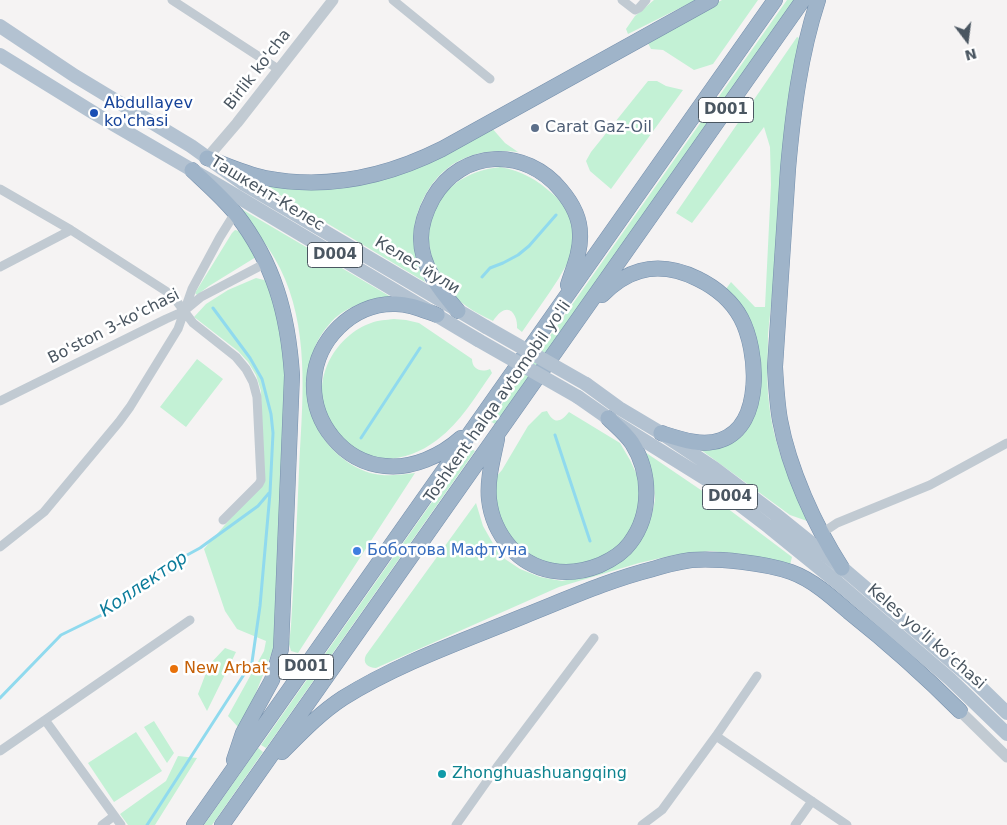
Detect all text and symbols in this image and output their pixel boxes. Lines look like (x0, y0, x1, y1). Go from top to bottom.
north arrow (942, 15, 992, 65)
street label: Birlik ko'cha (221, 26, 295, 114)
text: N (963, 45, 979, 64)
place label: Abdullayev ko'chasi (104, 94, 193, 132)
road number: D001 (698, 98, 754, 122)
marker: Abdullayev ko'chasi (88, 107, 100, 119)
place label: Carat Gaz-Oil (545, 118, 652, 138)
marker: Carat Gaz-Oil (529, 122, 541, 134)
street label: Ташкент-Келес (207, 152, 327, 236)
street label: Келес йули (371, 233, 463, 299)
road number: D004 (308, 242, 362, 268)
street label: Bo'ston 3-ko'chasi (45, 285, 183, 369)
street label: Toshkent halqa avtomobil yo'li (421, 297, 575, 507)
road number: D004 (702, 484, 758, 510)
place label: Боботова Мафтуна (367, 541, 527, 561)
marker: Боботова Мафтуна (351, 545, 363, 557)
water label: Коллектор (96, 548, 192, 622)
street label: Keles yoʻli koʻchasi (863, 580, 989, 694)
road number: D001 (278, 654, 334, 680)
place label: New Arbat (184, 659, 268, 679)
marker: New Arbat (168, 663, 180, 675)
place label: Zhonghuashuangqing (452, 764, 627, 784)
marker: Zhonghuashuangqing (436, 768, 448, 780)

